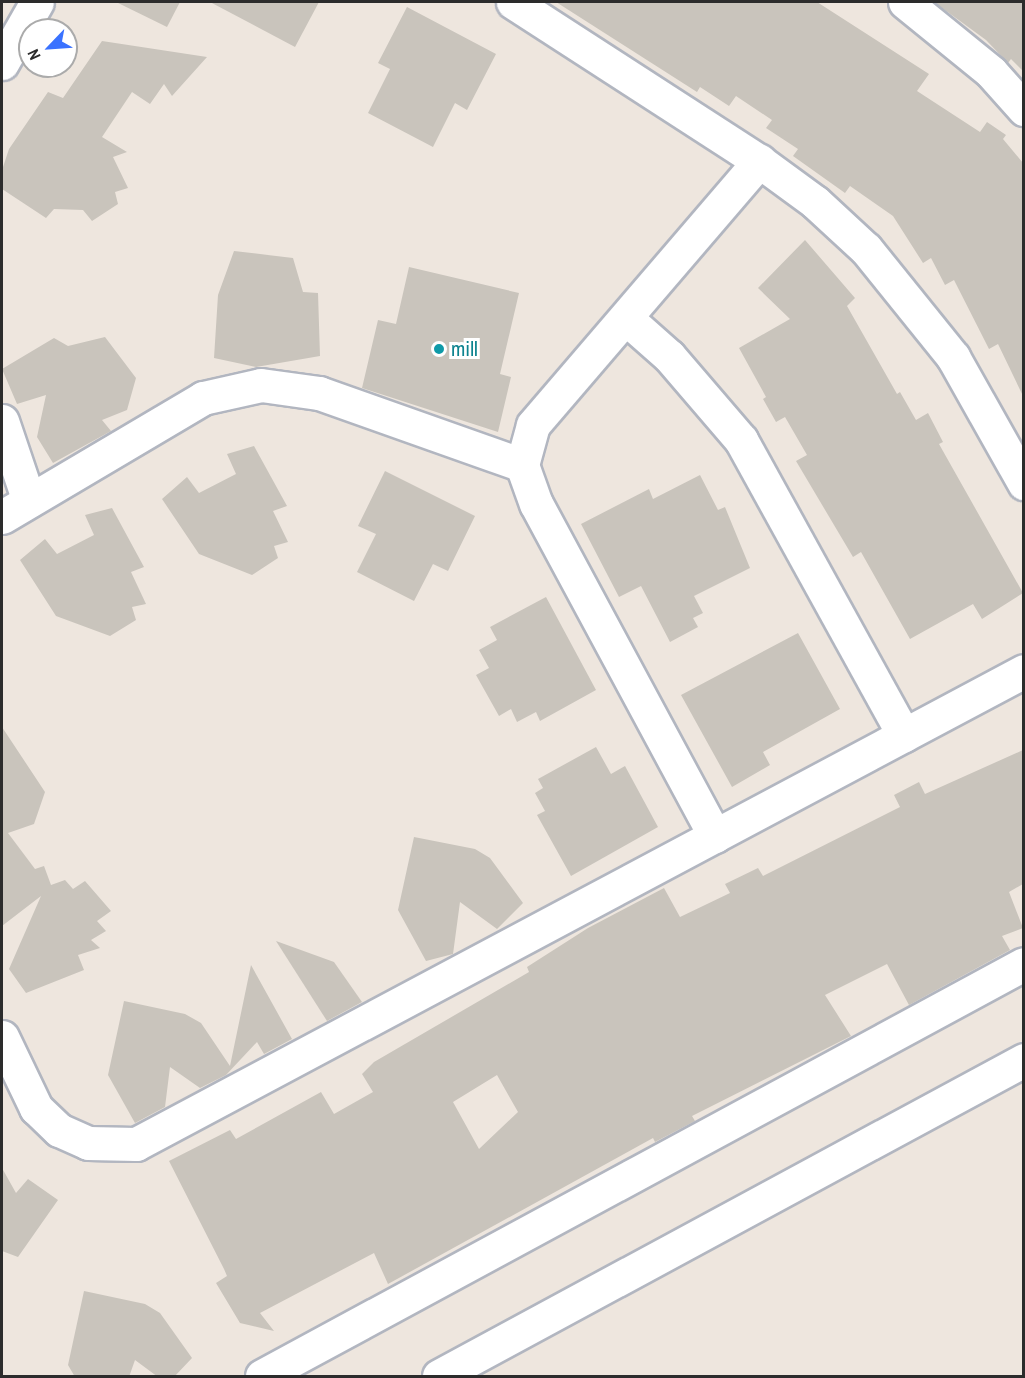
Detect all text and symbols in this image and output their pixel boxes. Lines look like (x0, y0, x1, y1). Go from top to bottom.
north arrow (18, 18, 78, 78)
text: N (22, 46, 45, 64)
place label: mill (451, 336, 478, 362)
marker: mill (432, 342, 446, 356)

